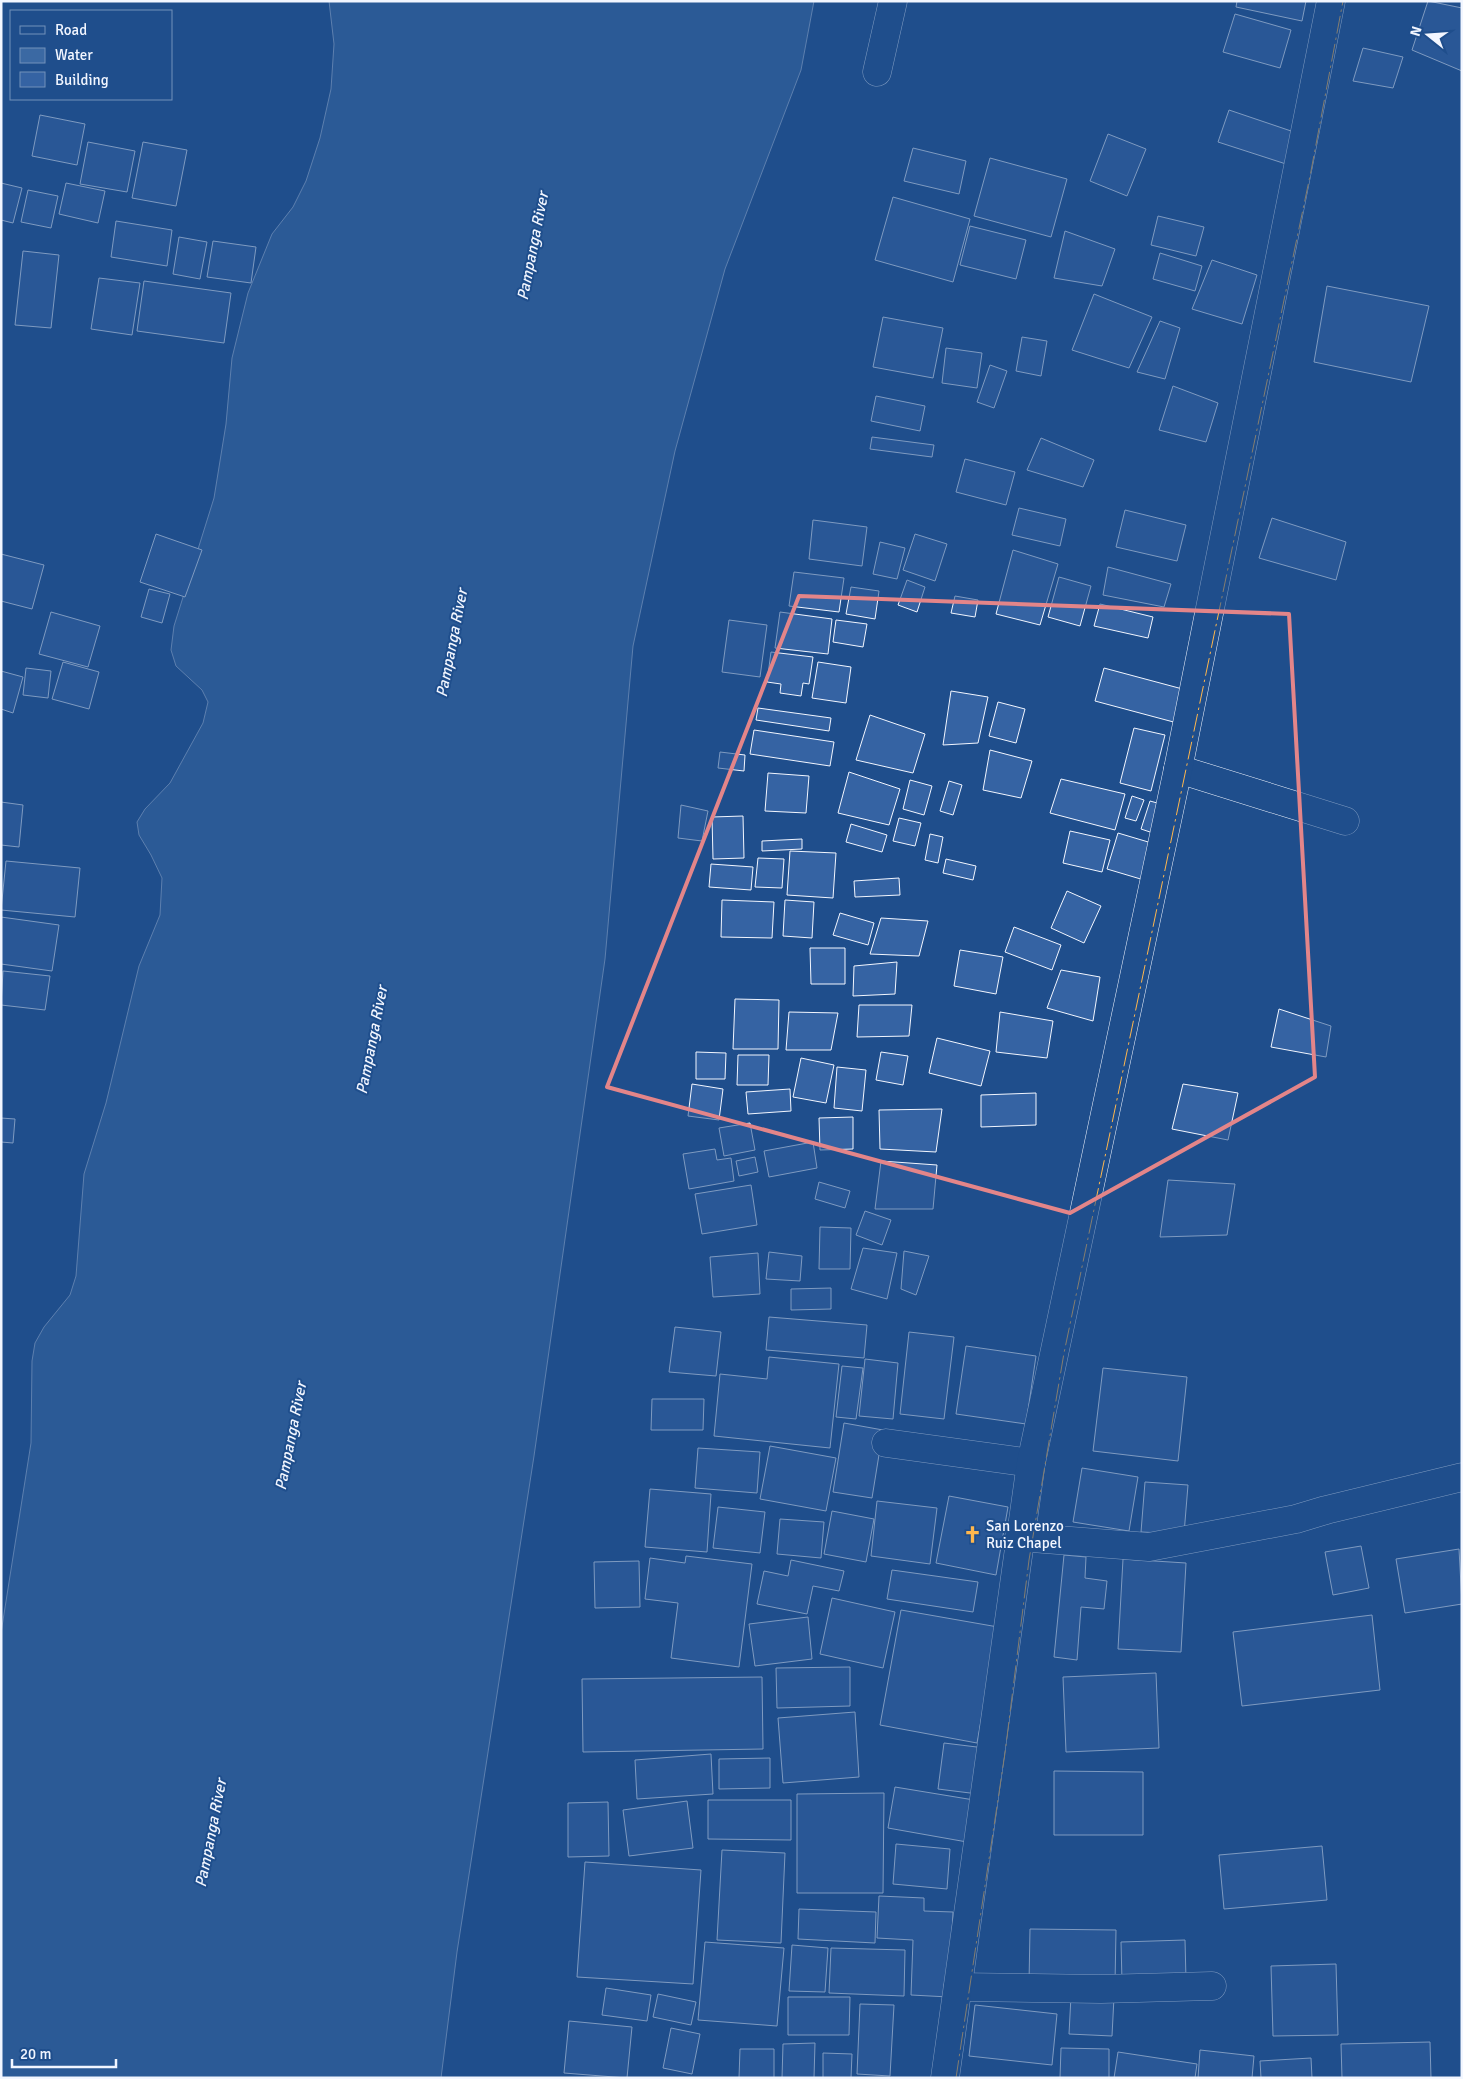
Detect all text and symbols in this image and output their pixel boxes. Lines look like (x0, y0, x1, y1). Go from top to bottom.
legend (10, 10, 172, 100)
north arrow (1403, 10, 1453, 60)
text: Road (55, 21, 87, 39)
text: N (1406, 24, 1426, 38)
text: Water (55, 46, 93, 64)
text: Building (55, 71, 109, 89)
water label: Pampanga River (513, 188, 554, 302)
water label: Pampanga River (432, 585, 473, 699)
water label: Pampanga River (352, 982, 393, 1096)
water label: Pampanga River (271, 1378, 312, 1492)
place label: San Lorenzo Ruiz Chapel (986, 1517, 1064, 1552)
church icon: San Lorenzo Ruiz Chapel (962, 1525, 982, 1545)
water label: Pampanga River (191, 1775, 232, 1889)
scale bar (12, 2036, 116, 2068)
text: 20 m (20, 2045, 51, 2063)

